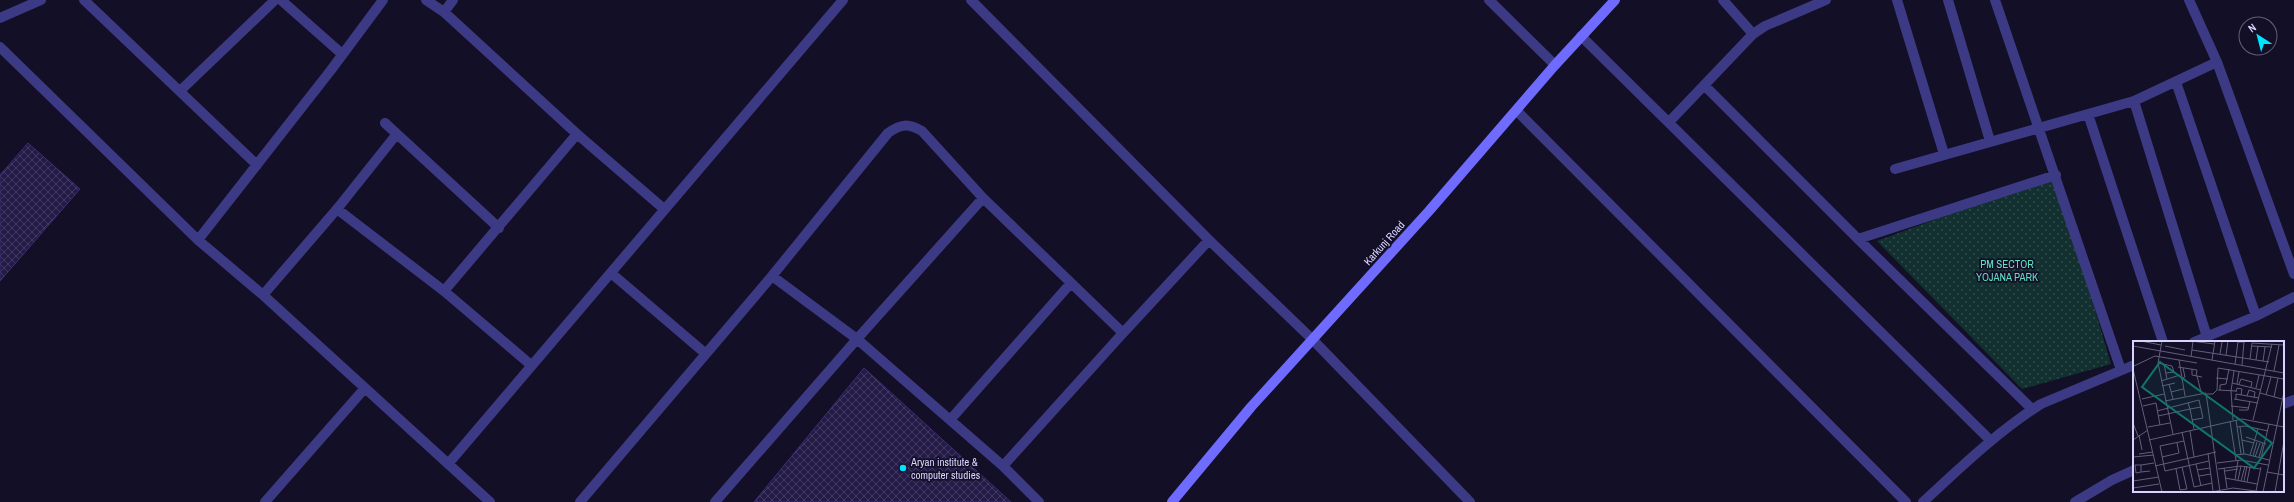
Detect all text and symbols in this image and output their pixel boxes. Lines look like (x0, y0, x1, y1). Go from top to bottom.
north arrow (2238, 16, 2278, 56)
text: N (2245, 20, 2259, 35)
street label: Karkunj Road (1361, 218, 1407, 268)
park label: PM SECTOR YOJANA PARK (1976, 257, 2038, 284)
inset map (2133, 341, 2284, 492)
place label: Aryan institute & computer studies (910, 455, 981, 482)
marker: Aryan institute & computer studies (898, 463, 908, 473)

